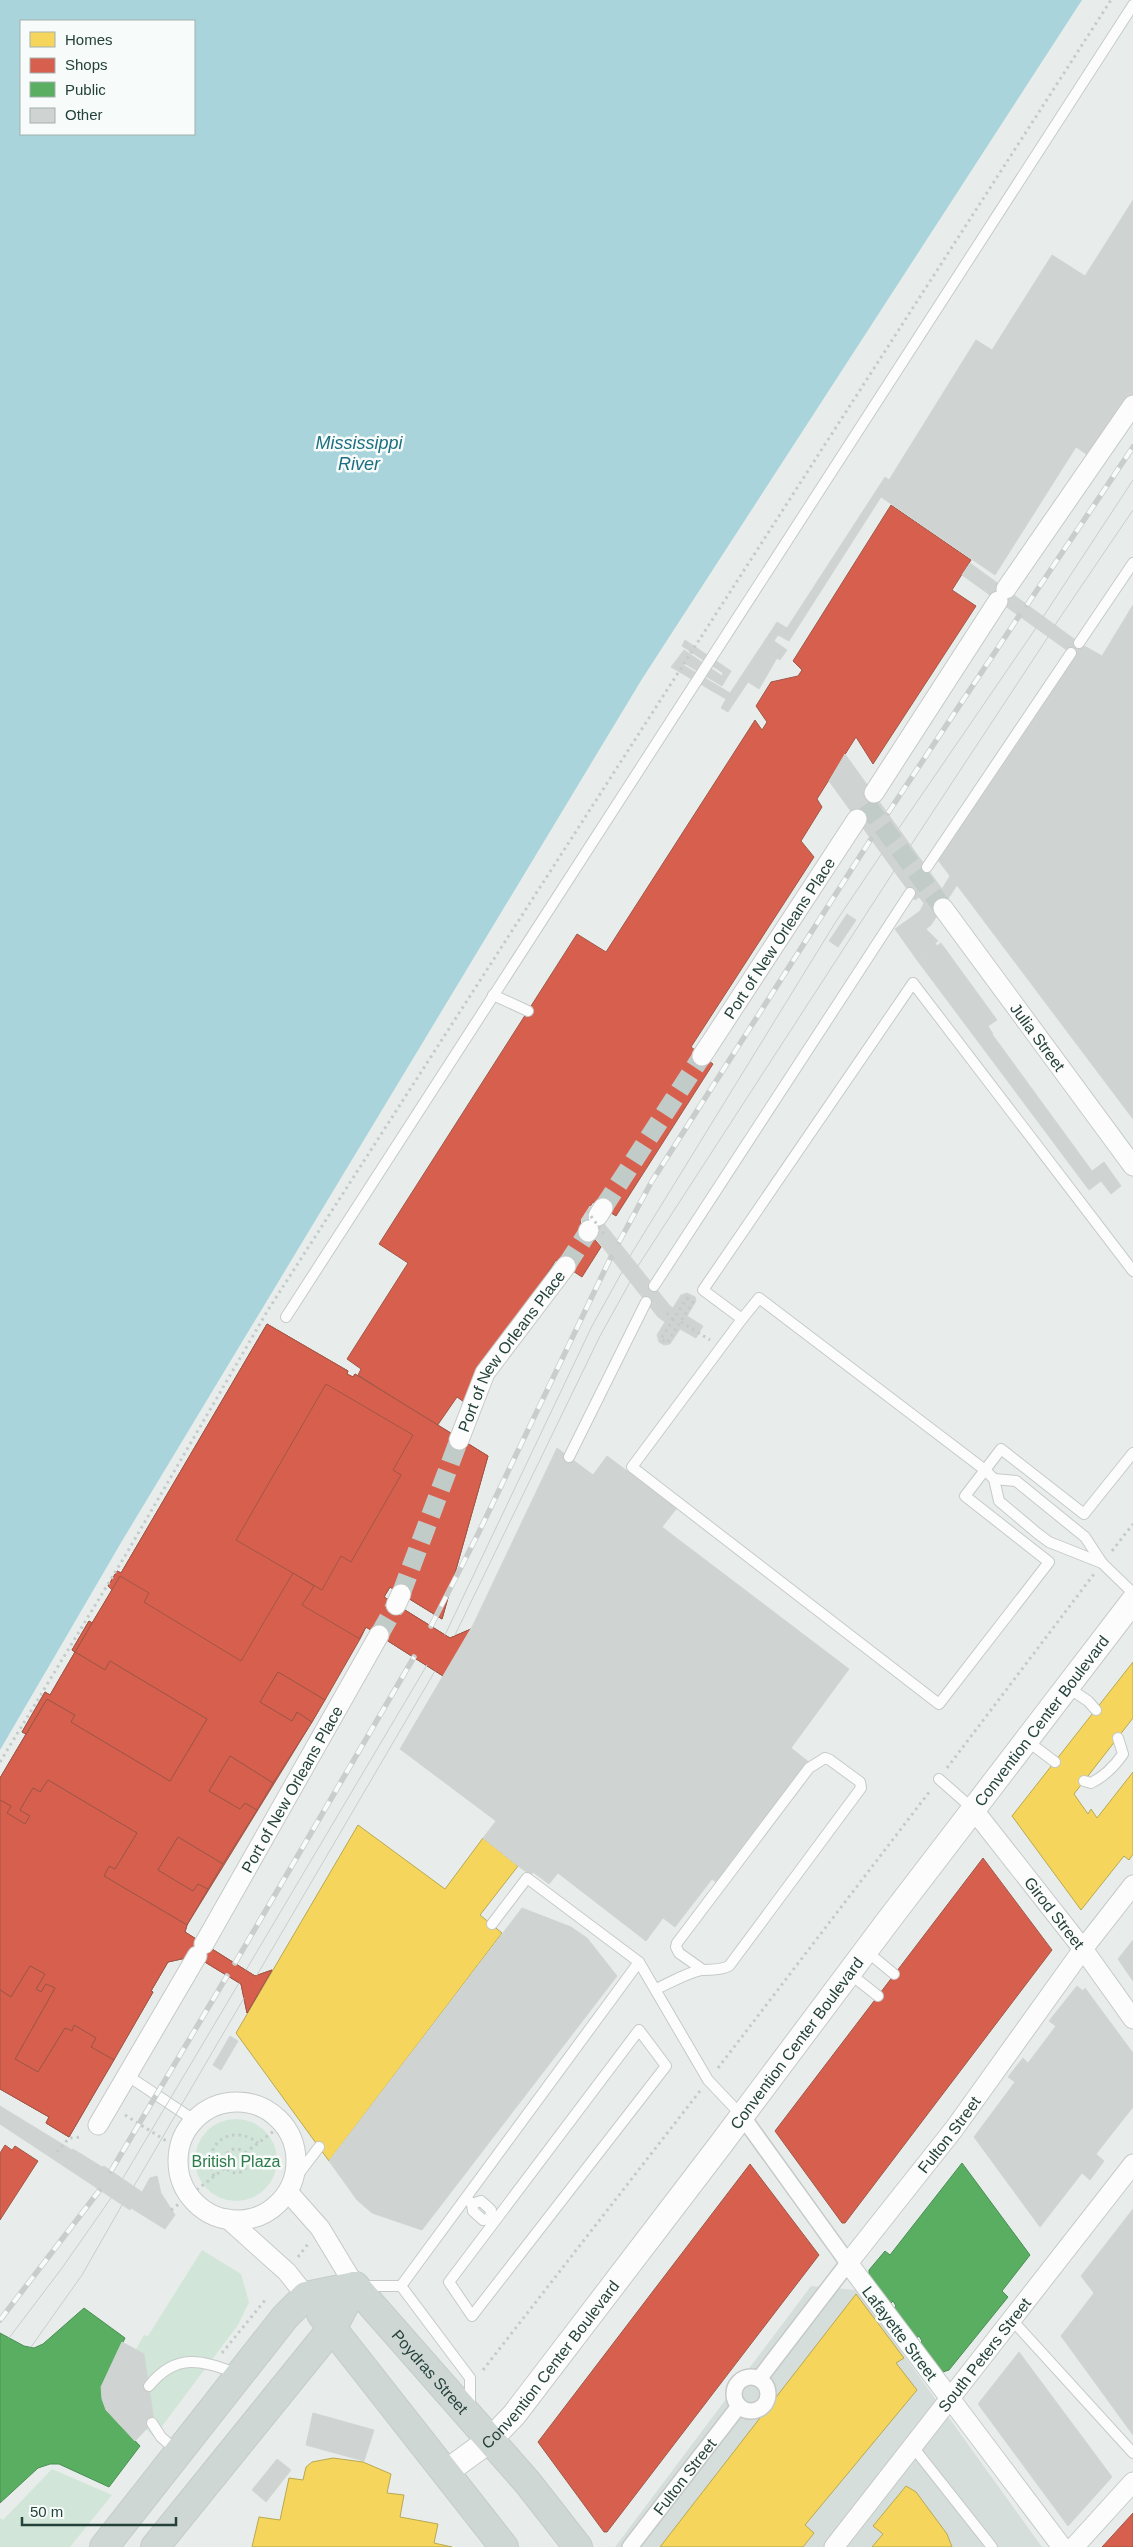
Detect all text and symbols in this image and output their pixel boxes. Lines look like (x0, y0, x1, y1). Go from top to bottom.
legend (20, 20, 195, 135)
text: Homes (65, 31, 113, 48)
text: Shops (65, 56, 108, 73)
text: Public (65, 81, 106, 98)
text: Other (65, 106, 103, 123)
water label: Mississippi River (315, 433, 404, 474)
street label: Port of New Orleans Place (721, 855, 838, 1022)
street label: Julia Street (1007, 1000, 1068, 1075)
street label: Port of New Orleans Place (455, 1267, 569, 1434)
street label: Convention Center Boulevard (971, 1632, 1112, 1810)
street label: Port of New Orleans Place (238, 1703, 346, 1876)
street label: Girod Street (1021, 1874, 1088, 1953)
street label: Convention Center Boulevard (727, 1954, 867, 2133)
street label: Fulton Street (915, 2093, 984, 2176)
park label: British Plaza (192, 2153, 281, 2170)
street label: Convention Center Boulevard (478, 2277, 623, 2452)
street label: Lafayette Street (859, 2283, 941, 2384)
street label: South Peters Street (935, 2294, 1035, 2415)
street label: Poydras Street (389, 2327, 472, 2418)
street label: Fulton Street (650, 2435, 720, 2518)
scale bar (22, 2494, 176, 2526)
text: 50 m (30, 2503, 63, 2520)

